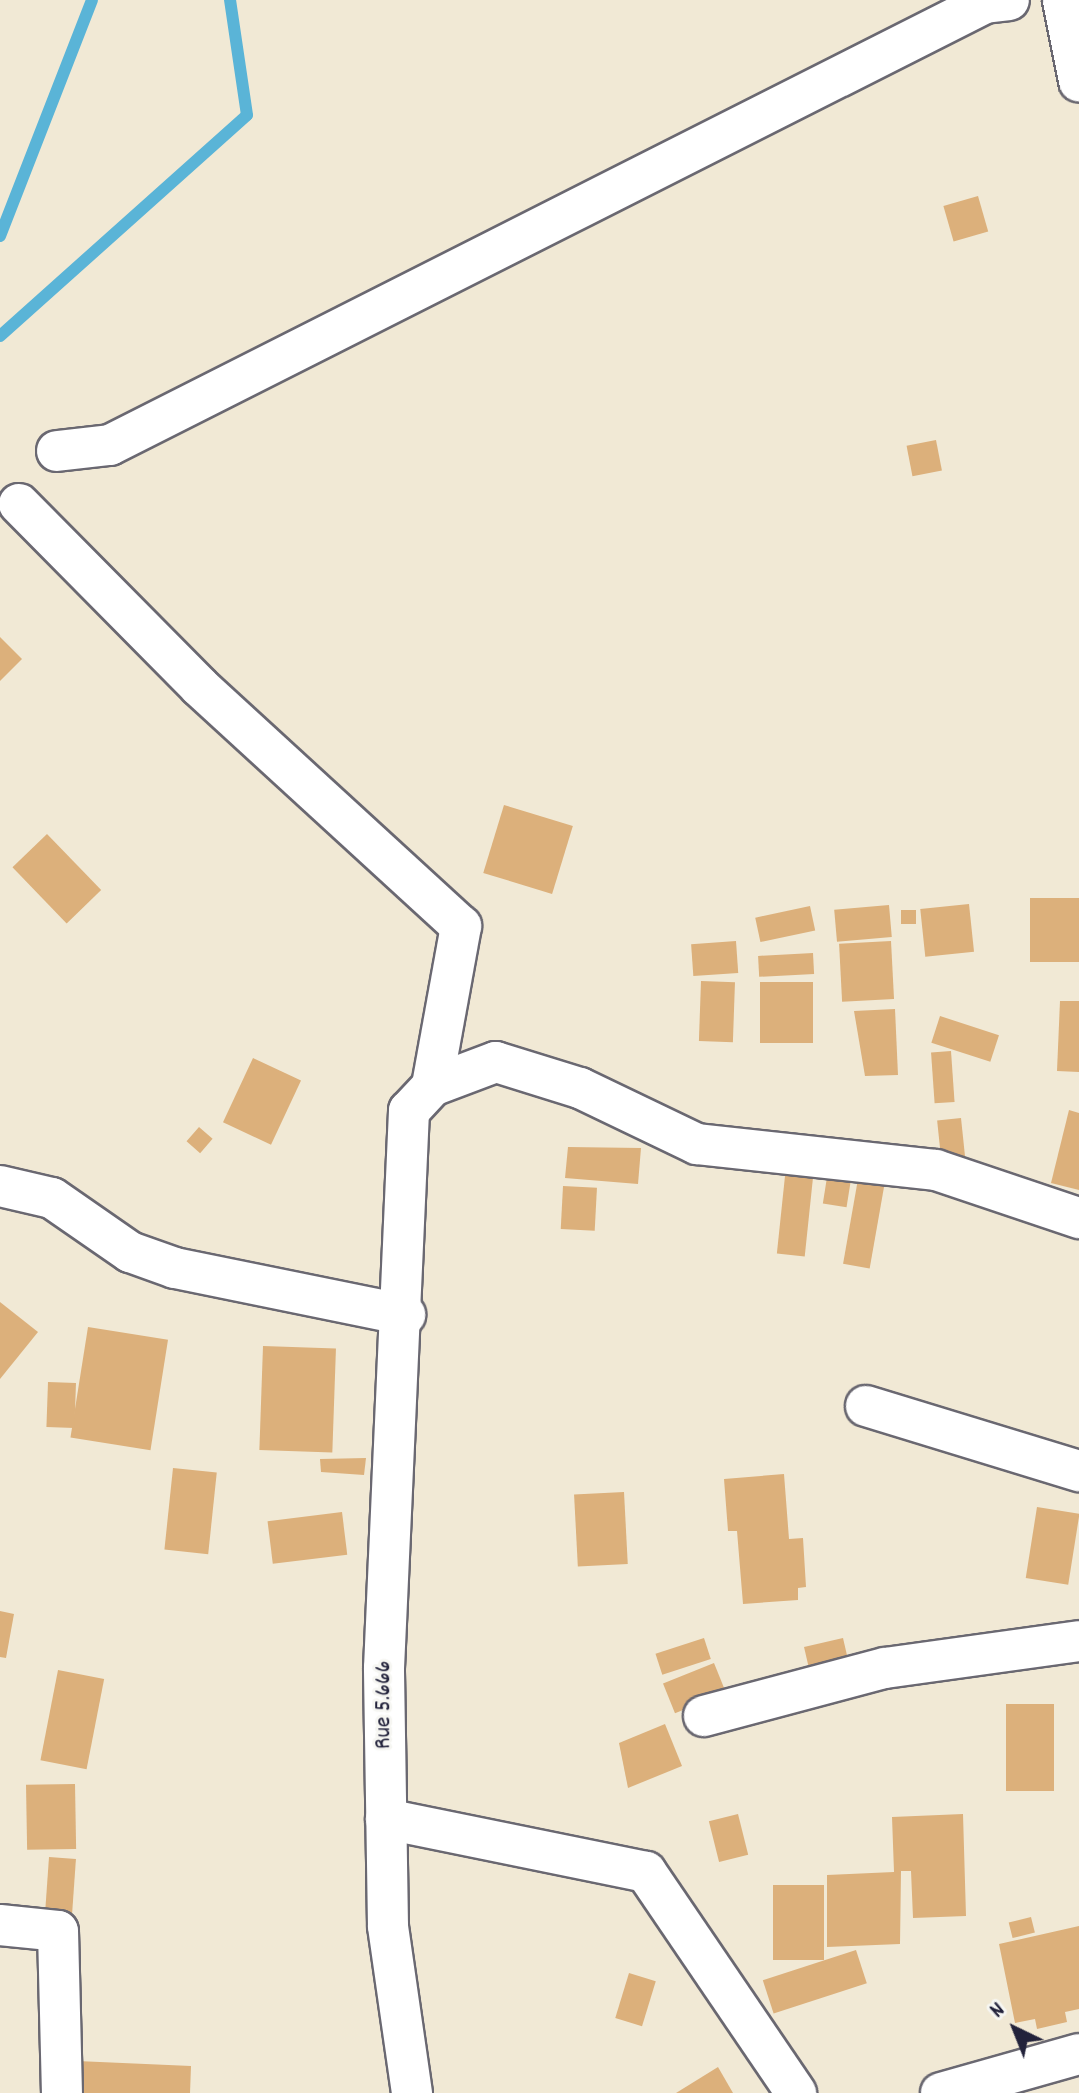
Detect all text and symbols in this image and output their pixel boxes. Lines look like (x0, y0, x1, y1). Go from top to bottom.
street label: Rue 5.666 (371, 1661, 399, 1749)
north arrow (975, 1989, 1055, 2069)
text: N (984, 1996, 1013, 2026)

